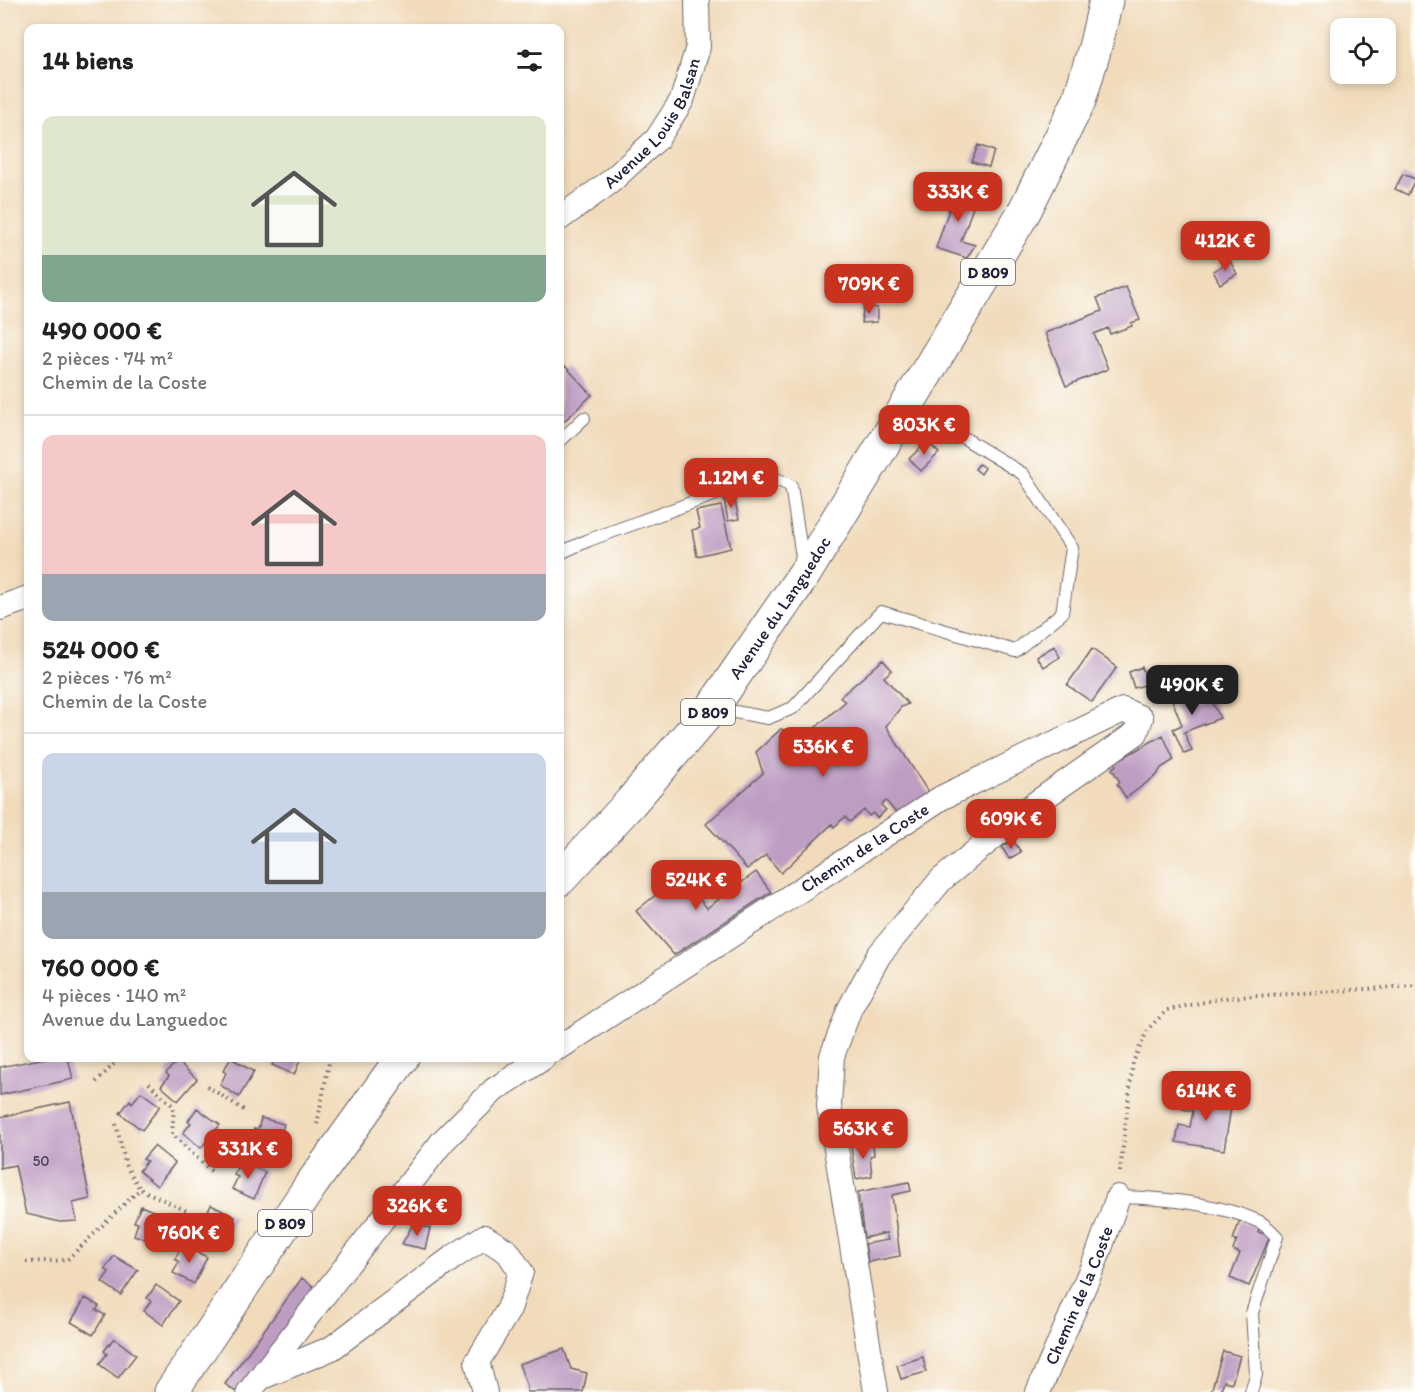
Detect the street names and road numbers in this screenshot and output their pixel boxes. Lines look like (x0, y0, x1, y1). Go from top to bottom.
street label: Avenue Louis Balsan (599, 55, 705, 193)
road number: D 809 (961, 259, 1015, 285)
street label: Avenue du Languedoc (724, 532, 836, 683)
road number: D 809 (681, 699, 735, 725)
street label: Chemin de la Coste (796, 798, 933, 898)
road number: D 809 (258, 1210, 312, 1236)
street label: Chemin de la Coste (1040, 1223, 1118, 1368)

